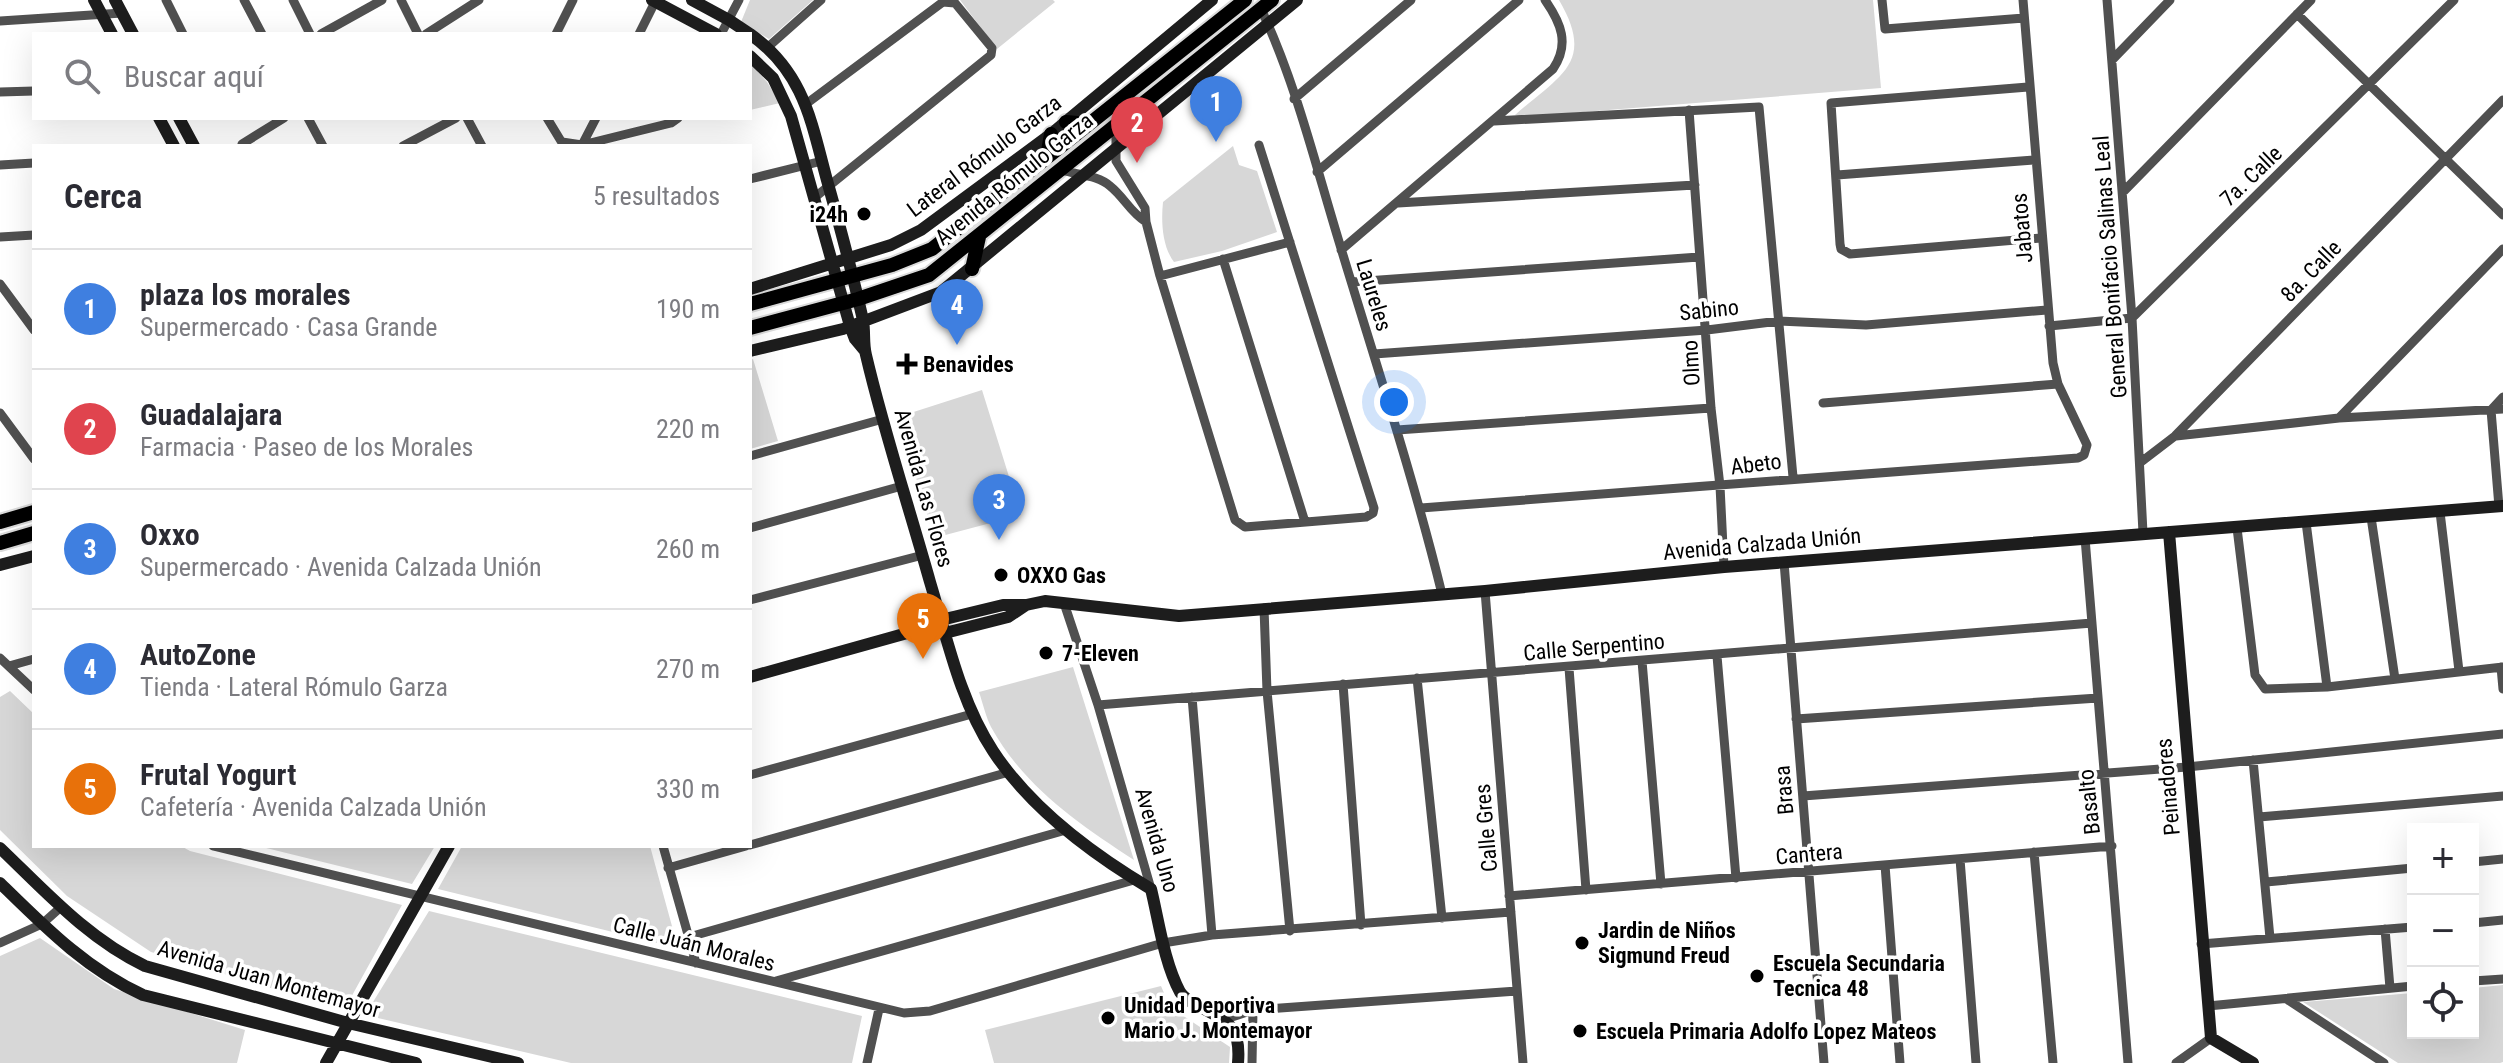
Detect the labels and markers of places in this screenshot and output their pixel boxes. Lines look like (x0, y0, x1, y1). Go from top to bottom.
pin: 1 (1190, 76, 1242, 142)
pin: 2 (1111, 97, 1163, 163)
place label: i24h (809, 202, 848, 227)
marker: i24h (855, 205, 873, 223)
pin: 4 (931, 279, 983, 345)
place label: Benavides (923, 352, 1014, 377)
marker: Benavides (898, 355, 916, 373)
pin: 3 (973, 474, 1025, 540)
place label: OXXO Gas (1017, 563, 1106, 588)
marker: OXXO Gas (992, 566, 1010, 584)
pin: 5 (897, 593, 949, 659)
place label: 7-Eleven (1062, 641, 1139, 666)
marker: 7-Eleven (1037, 644, 1055, 662)
place label: Jardin de Niños Sigmund Freud (1598, 918, 1736, 968)
marker: Jardin de Niños Sigmund Freud (1573, 934, 1591, 952)
place label: Escuela Secundaria Tecnica 48 (1773, 951, 1945, 1001)
marker: Escuela Secundaria Tecnica 48 (1748, 967, 1766, 985)
place label: Unidad Deportiva Mario J. Montemayor (1124, 993, 1312, 1043)
marker: Unidad Deportiva Mario J. Montemayor (1099, 1009, 1117, 1027)
place label: Escuela Primaria Adolfo Lopez Mateos (1596, 1019, 1936, 1044)
marker: Escuela Primaria Adolfo Lopez Mateos (1571, 1022, 1589, 1040)

